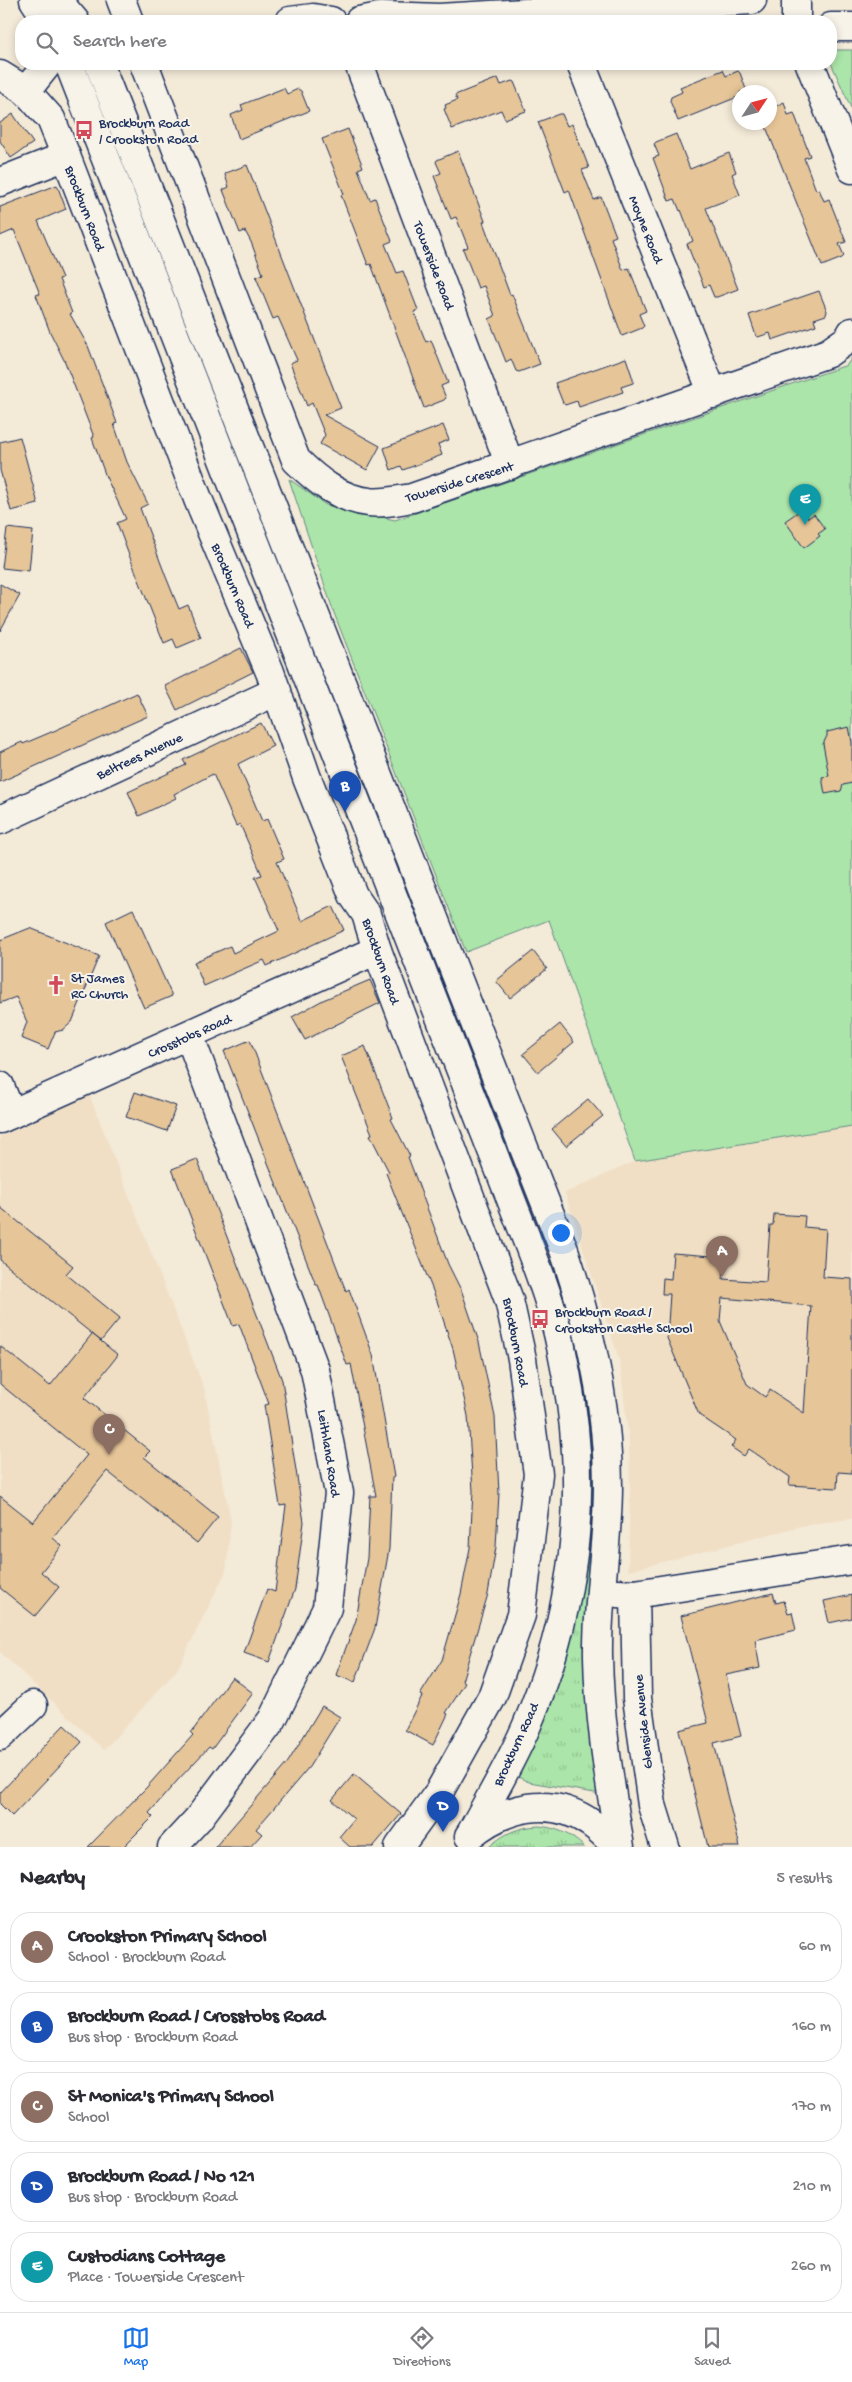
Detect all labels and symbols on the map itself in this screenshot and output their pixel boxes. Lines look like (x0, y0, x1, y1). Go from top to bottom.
north arrow (732, 85, 777, 130)
place label: Brockburn Road / Crookston Road (98, 116, 199, 149)
bus stop icon: Brockburn Road / Crookston Road (73, 119, 95, 141)
street label: Brockburn Road (59, 163, 108, 256)
street label: Moyne Road (623, 194, 667, 268)
street label: Towerside Road (408, 218, 458, 314)
street label: Towerside Crescent (403, 459, 517, 508)
pin: E (789, 484, 821, 525)
street label: Brockburn Road (206, 540, 258, 632)
street label: Beltrees Avenue (93, 730, 187, 785)
pin: B (329, 771, 361, 812)
street label: Brockburn Road (357, 916, 403, 1009)
place label: St James RC Church (71, 971, 129, 1004)
church icon: St James RC Church (45, 974, 67, 996)
street label: Crosstobs Road (146, 1011, 236, 1063)
your location (548, 1220, 574, 1246)
pin: A (706, 1236, 738, 1277)
street label: Brockburn Road (497, 1296, 532, 1390)
place label: Brockburn Road / Crookston Castle School (554, 1305, 693, 1338)
bus stop icon: Brockburn Road / Crookston Castle School (529, 1308, 551, 1330)
street label: Leithland Road (312, 1408, 343, 1500)
pin: C (93, 1414, 125, 1455)
street label: Glenside Avenue (631, 1673, 658, 1770)
street label: Brockburn Road (490, 1699, 545, 1790)
pin: D (427, 1791, 459, 1832)

